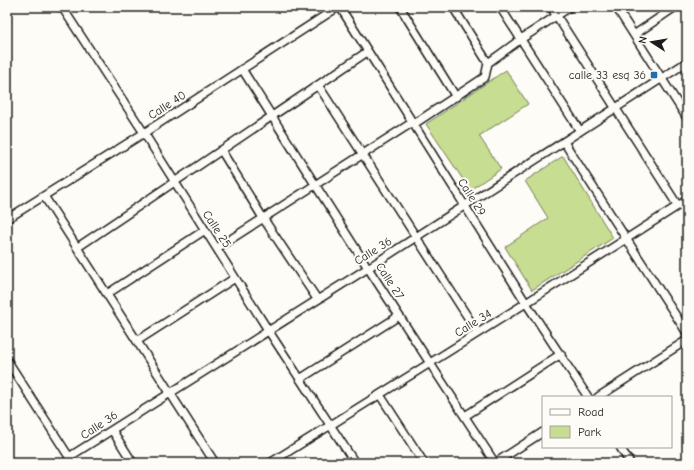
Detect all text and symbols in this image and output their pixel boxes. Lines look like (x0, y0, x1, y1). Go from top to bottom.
north arrow (632, 22, 672, 62)
text: N (636, 35, 650, 45)
place label: calle 33 esq 36 (569, 68, 646, 82)
marker: calle 33 esq 36 (649, 70, 659, 80)
street label: Calle 40 (146, 88, 188, 122)
street label: Calle 29 (455, 176, 489, 218)
street label: Calle 25 (200, 208, 234, 250)
street label: Calle 36 (352, 234, 394, 268)
street label: Calle 27 (373, 260, 407, 302)
street label: Calle 34 (452, 306, 494, 340)
legend (542, 396, 672, 448)
text: Road (578, 405, 604, 419)
street label: Calle 36 (78, 408, 120, 442)
text: Park (578, 425, 601, 439)

